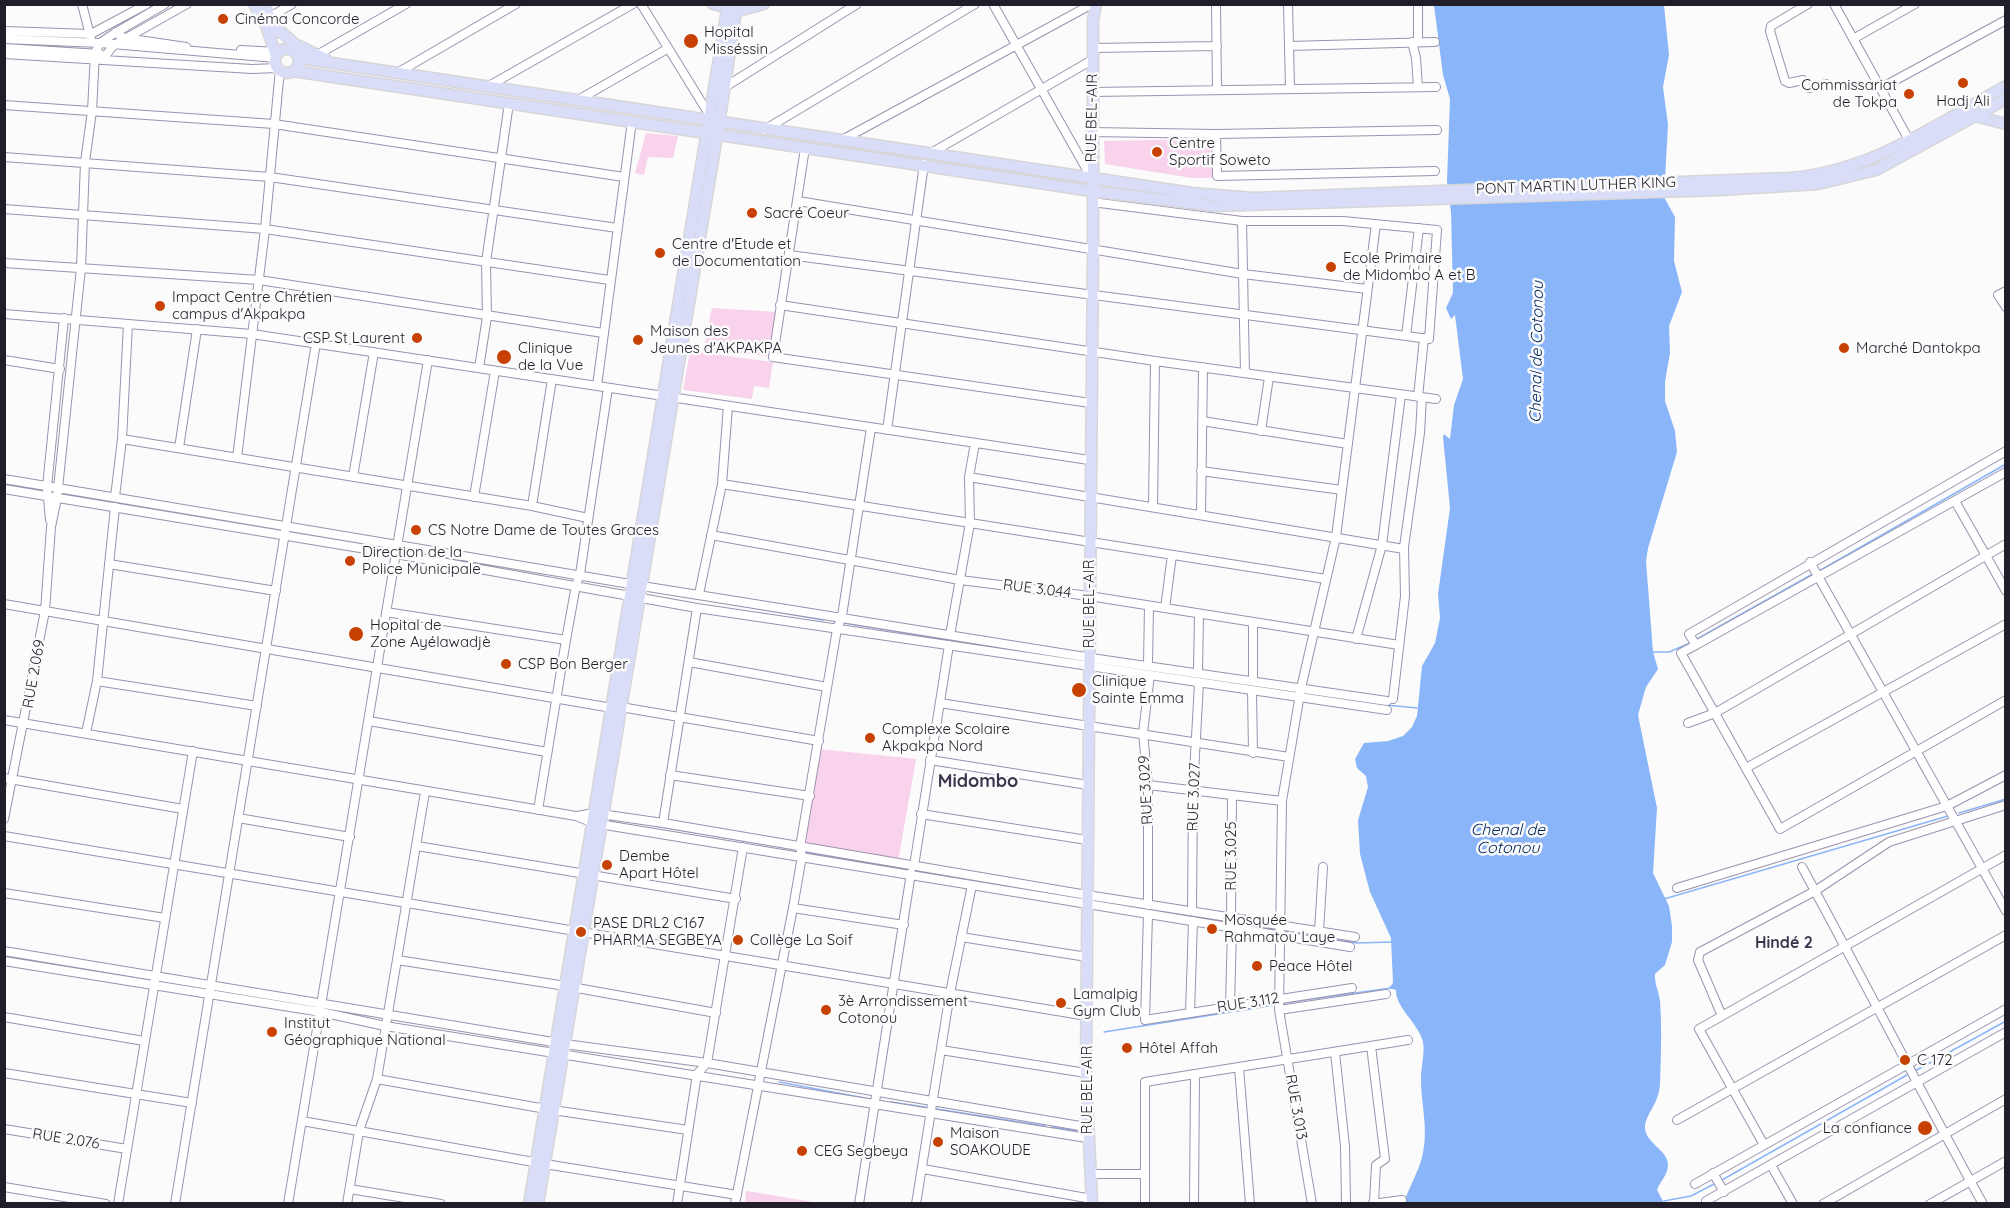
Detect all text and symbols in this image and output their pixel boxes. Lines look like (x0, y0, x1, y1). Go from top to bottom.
place label: Cinéma Concorde (235, 10, 359, 28)
marker: Cinéma Concorde (216, 12, 230, 26)
place label: Hopital Misséssin (704, 23, 768, 58)
marker: Hopital Misséssin (682, 32, 700, 50)
street label: RUE BEL-AIR (1082, 73, 1102, 163)
place label: Commissariat de Tokpa (1801, 76, 1897, 111)
marker: Hadj Ali (1956, 76, 1970, 90)
marker: Commissariat de Tokpa (1902, 87, 1916, 101)
place label: Hadj Ali (1936, 92, 1990, 110)
place label: Centre Sportif Soweto (1169, 134, 1270, 169)
marker: Centre Sportif Soweto (1150, 145, 1164, 159)
street label: PONT MARTIN LUTHER KING (1476, 174, 1676, 198)
place label: Sacré Coeur (764, 204, 849, 222)
marker: Sacré Coeur (745, 206, 759, 220)
place label: Centre d'Etude et de Documentation (672, 235, 801, 270)
marker: Centre d'Etude et de Documentation (653, 246, 667, 260)
place label: Ecole Primaire de Midombo A et B (1343, 249, 1476, 284)
marker: Ecole Primaire de Midombo A et B (1324, 260, 1338, 274)
water label: Chenal de Cotonou (1526, 281, 1548, 423)
place label: Impact Centre Chrétien campus d'Akpakpa (172, 288, 332, 323)
marker: Impact Centre Chrétien campus d'Akpakpa (153, 299, 167, 313)
place label: Maison des Jeunes d'AKPAKPA (650, 322, 782, 357)
place label: CSP St Laurent (303, 329, 405, 347)
marker: CSP St Laurent (410, 331, 424, 345)
marker: Maison des Jeunes d'AKPAKPA (631, 333, 645, 347)
place label: Clinique de la Vue (518, 339, 583, 374)
place label: Marché Dantokpa (1856, 339, 1981, 357)
marker: Marché Dantokpa (1837, 341, 1851, 355)
marker: Clinique de la Vue (495, 348, 513, 366)
place label: CS Notre Dame de Toutes Graces (428, 521, 659, 539)
marker: CS Notre Dame de Toutes Graces (409, 523, 423, 537)
place label: Direction de la Police Municipale (362, 543, 481, 578)
marker: Direction de la Police Municipale (343, 554, 357, 568)
street label: RUE BEL-AIR (1080, 560, 1098, 648)
street label: RUE 3.044 (1002, 576, 1072, 602)
place label: Hopital de Zone Ayélawadjè (370, 616, 491, 651)
marker: Hopital de Zone Ayélawadjè (347, 625, 365, 643)
street label: RUE 2.069 (19, 638, 49, 710)
place label: CSP Bon Berger (518, 655, 628, 673)
marker: CSP Bon Berger (499, 657, 513, 671)
place label: Clinique Sainte Emma (1092, 672, 1184, 707)
marker: Clinique Sainte Emma (1070, 681, 1088, 699)
place label: Complexe Scolaire Akpakpa Nord (882, 720, 1010, 755)
marker: Complexe Scolaire Akpakpa Nord (863, 731, 877, 745)
street label: RUE 3.029 (1135, 755, 1157, 825)
street label: RUE 3.027 (1184, 762, 1204, 832)
district label: Midombo (938, 771, 1018, 793)
water label: Chenal de Cotonou (1471, 820, 1545, 858)
street label: RUE 3.025 (1222, 821, 1240, 891)
place label: Dembe Apart Hôtel (619, 847, 699, 882)
marker: Dembe Apart Hôtel (600, 858, 614, 872)
place label: Mosquée Rahmatou Laye (1224, 911, 1335, 946)
place label: PASE DRL2 C167 PHARMA SEGBEYA (593, 914, 722, 949)
marker: Mosquée Rahmatou Laye (1205, 922, 1219, 936)
marker: PASE DRL2 C167 PHARMA SEGBEYA (574, 925, 588, 939)
place label: Collège La Soif (750, 931, 853, 949)
marker: Collège La Soif (731, 933, 745, 947)
district label: Hindé 2 (1755, 933, 1813, 953)
place label: Peace Hôtel (1269, 957, 1353, 975)
marker: Peace Hôtel (1250, 959, 1264, 973)
place label: Lamalpig Gym Club (1073, 985, 1141, 1020)
street label: RUE 3.112 (1216, 989, 1280, 1017)
place label: 3è Arrondissement Cotonou (838, 992, 968, 1027)
marker: Lamalpig Gym Club (1054, 996, 1068, 1010)
marker: 3è Arrondissement Cotonou (819, 1003, 833, 1017)
place label: Institut Géographique National (284, 1014, 446, 1049)
marker: Institut Géographique National (265, 1025, 279, 1039)
place label: Hôtel Affah (1139, 1039, 1218, 1057)
marker: Hôtel Affah (1120, 1041, 1134, 1055)
street label: RUE BEL-AIR (1078, 1046, 1096, 1134)
place label: C 172 (1917, 1051, 1952, 1069)
marker: C 172 (1898, 1053, 1912, 1067)
street label: RUE 3.013 (1281, 1073, 1311, 1141)
place label: La confiance (1823, 1119, 1912, 1137)
marker: La confiance (1916, 1119, 1934, 1137)
place label: Maison SOAKOUDE (950, 1124, 1031, 1159)
street label: RUE 2.076 (31, 1125, 101, 1153)
marker: Maison SOAKOUDE (931, 1135, 945, 1149)
place label: CEG Segbeya (814, 1142, 908, 1160)
marker: CEG Segbeya (795, 1144, 809, 1158)

